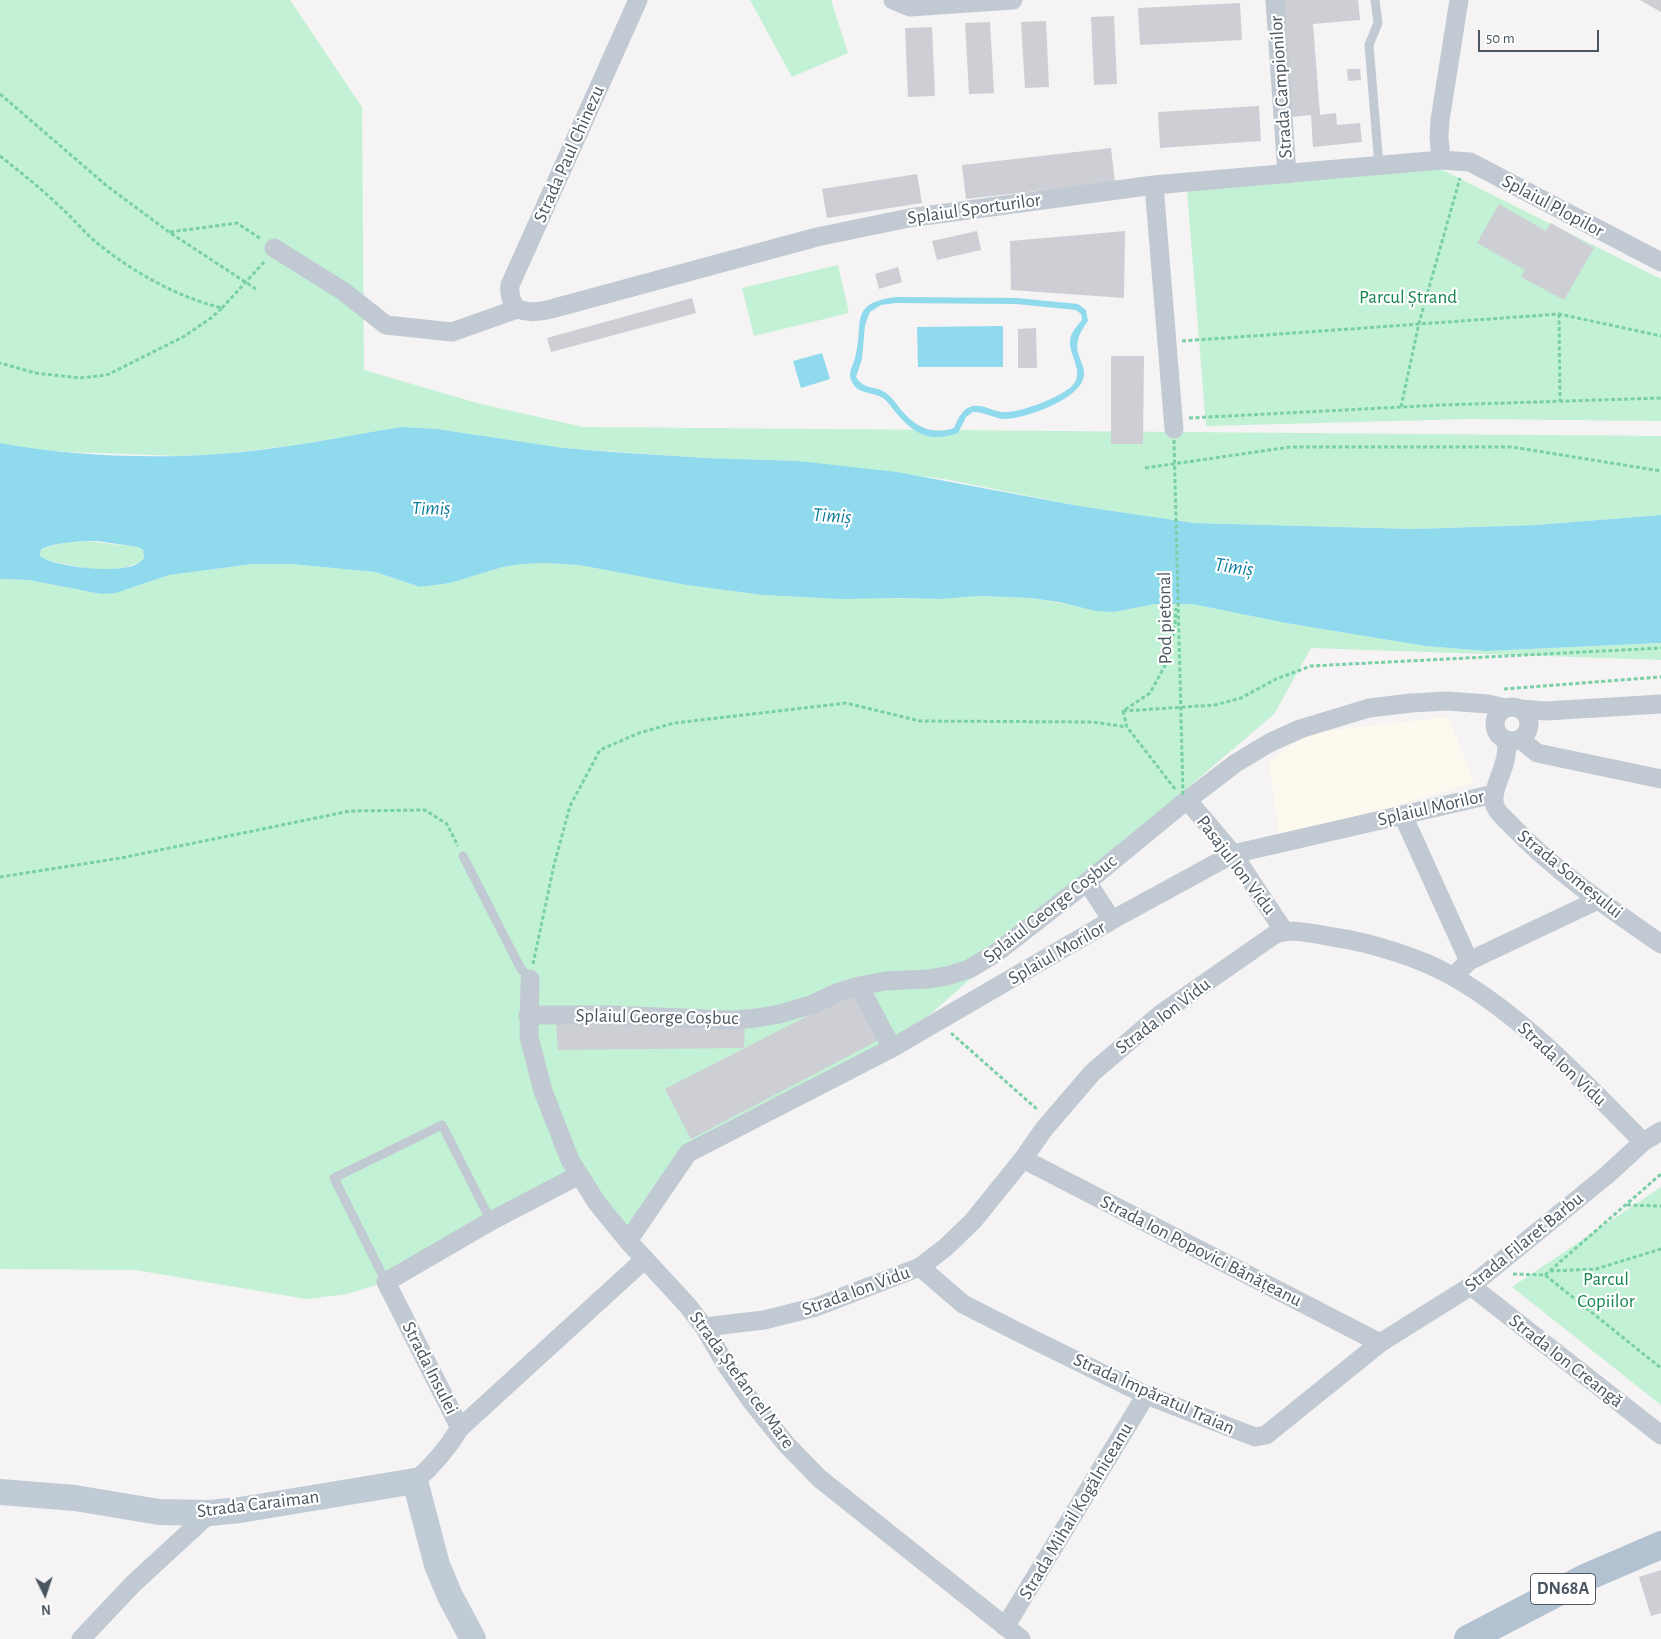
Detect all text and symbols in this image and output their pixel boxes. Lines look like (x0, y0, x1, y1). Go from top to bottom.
street label: Strada Campionilor (1265, 15, 1297, 159)
scale bar (1481, 20, 1602, 52)
text: 50 m (1486, 31, 1515, 46)
street label: Strada Paul Chinezu (529, 82, 609, 226)
street label: Splaiul Plopilor (1498, 170, 1608, 242)
street label: Splaiul Sporturilor (906, 188, 1042, 230)
park label: Parcul Ștrand (1359, 286, 1457, 308)
water label: Timiș (412, 496, 450, 520)
water label: Timiș (812, 503, 852, 529)
water label: Timiș (1213, 552, 1255, 582)
street label: Pod pietonal (1153, 571, 1177, 665)
street label: Splaiul Morilor (1375, 785, 1487, 831)
street label: Pasajul Ion Vidu (1191, 811, 1281, 919)
street label: Strada Someșului (1513, 825, 1627, 923)
street label: Splaiul George Coșbuc (979, 850, 1121, 968)
street label: Splaiul Morilor (1004, 916, 1110, 990)
street label: Strada Ion Vidu (1111, 973, 1215, 1059)
street label: Splaiul George Coșbuc (575, 1004, 739, 1030)
street label: Strada Ion Vidu (1513, 1017, 1611, 1111)
street label: Strada Filaret Barbu (1460, 1187, 1588, 1297)
street label: Strada Ion Popovici Bănățeanu (1096, 1190, 1306, 1312)
street label: Strada Ion Vidu (799, 1261, 913, 1321)
park label: Parcul Copiilor (1577, 1268, 1635, 1312)
street label: Strada Ștefan cel Mare (684, 1307, 800, 1453)
street label: Strada Ion Creangă (1504, 1309, 1628, 1413)
street label: Strada Insulei (397, 1318, 463, 1418)
street label: Strada Împăratul Traian (1070, 1348, 1238, 1440)
street label: Strada Mihail Kogălniceanu (1014, 1418, 1138, 1604)
street label: Strada Caraiman (196, 1485, 320, 1523)
north arrow (20, 1569, 70, 1619)
road number: DN68A (1530, 1574, 1596, 1605)
text: N (41, 1602, 51, 1616)

